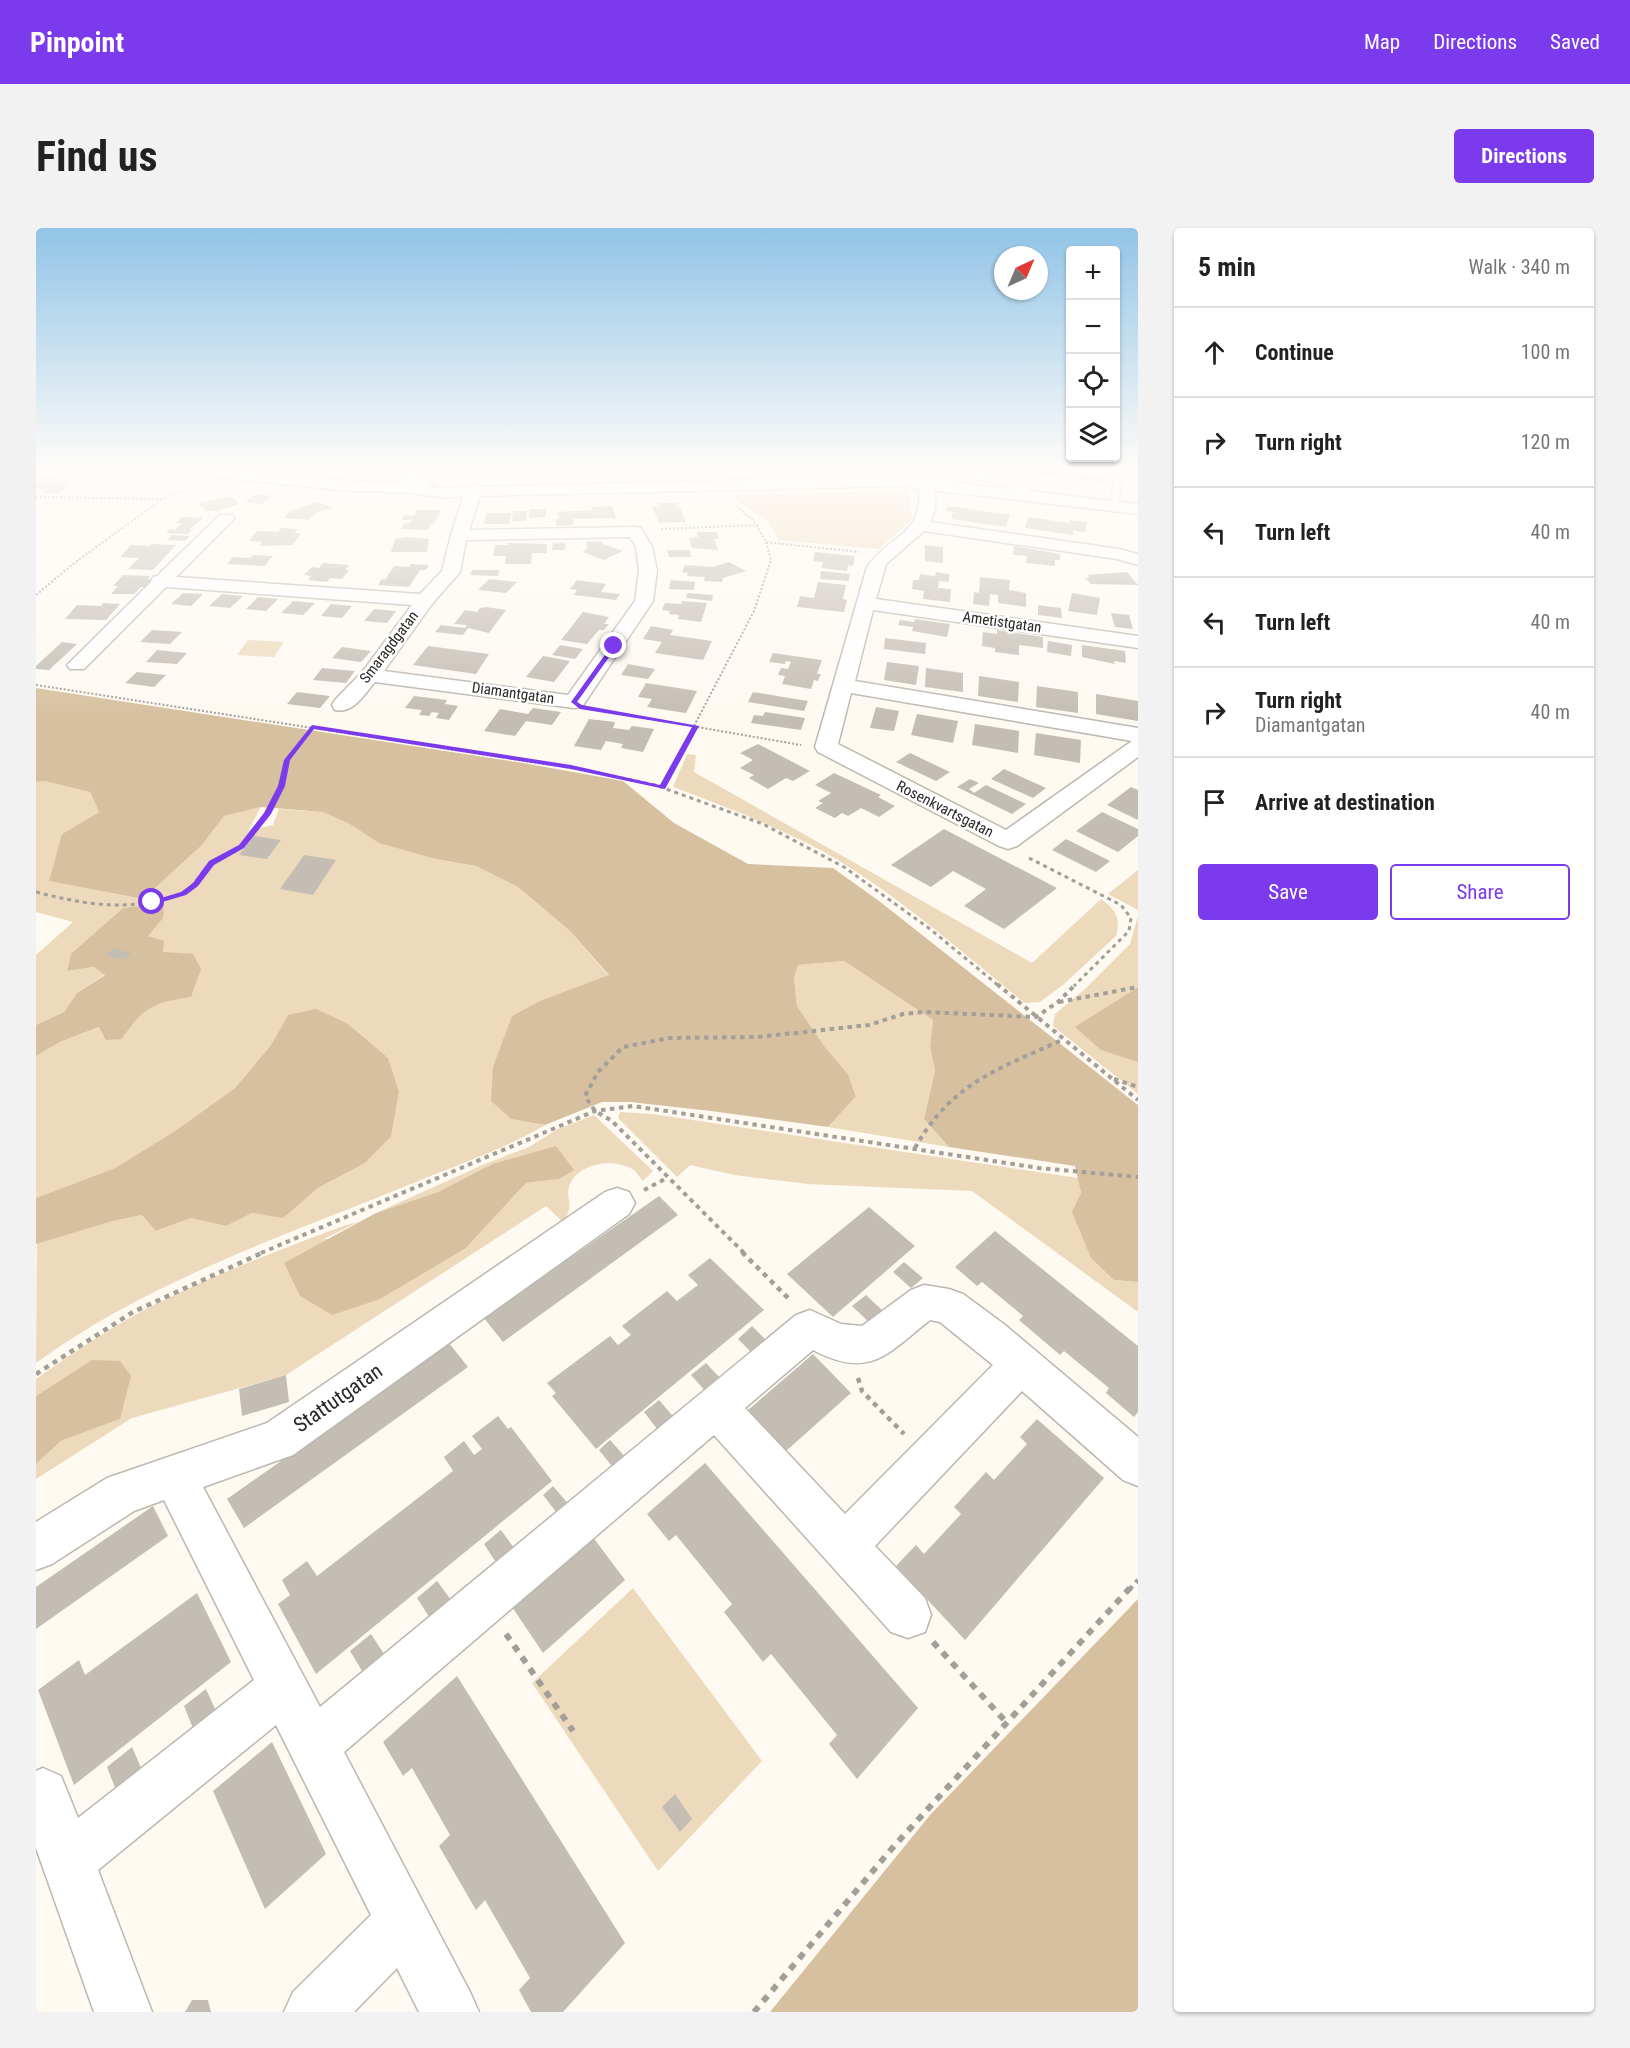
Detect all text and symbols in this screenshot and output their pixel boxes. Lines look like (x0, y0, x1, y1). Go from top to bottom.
text: Pinpoint (30, 26, 124, 59)
text: Map (1364, 30, 1400, 54)
text: Directions (1433, 30, 1517, 54)
text: Saved (1550, 30, 1600, 54)
button: Directions (1454, 129, 1594, 183)
text: Find us (36, 132, 157, 181)
north arrow (994, 246, 1048, 300)
map controls (1066, 246, 1120, 462)
button: + (1066, 246, 1120, 300)
text: 5 min (1198, 252, 1256, 282)
text: Walk · 340 m (1469, 255, 1570, 279)
button: − (1066, 300, 1120, 354)
icon: ahead (1198, 336, 1231, 369)
text: Continue (1255, 340, 1334, 365)
text: 100 m (1521, 340, 1570, 364)
button: locate (1066, 354, 1120, 408)
button: layers (1066, 408, 1120, 462)
icon: right (1198, 426, 1231, 459)
text: Turn right (1255, 430, 1342, 455)
text: 120 m (1521, 430, 1570, 454)
icon: left (1198, 516, 1231, 549)
text: Turn left (1255, 520, 1330, 545)
text: 40 m (1531, 520, 1570, 544)
icon: left (1198, 606, 1231, 639)
street label: Smaragdgatan (356, 607, 422, 687)
street label: Ametistgatan (961, 608, 1043, 636)
text: Turn left (1255, 610, 1330, 635)
text: 40 m (1531, 610, 1570, 634)
route end (600, 632, 626, 658)
street label: Diamantgatan (471, 678, 555, 708)
text: Turn right (1255, 688, 1342, 713)
icon: right (1198, 696, 1231, 729)
text: 40 m (1531, 700, 1570, 724)
text: Diamantgatan (1255, 713, 1365, 737)
street label: Rosenkvartsgatan (893, 777, 997, 841)
icon: arrive (1198, 786, 1231, 819)
text: Arrive at destination (1255, 790, 1435, 815)
button: Save (1198, 864, 1378, 920)
button: Share (1390, 864, 1570, 920)
route start (138, 888, 164, 914)
street label: Stattutgatan (289, 1359, 387, 1437)

